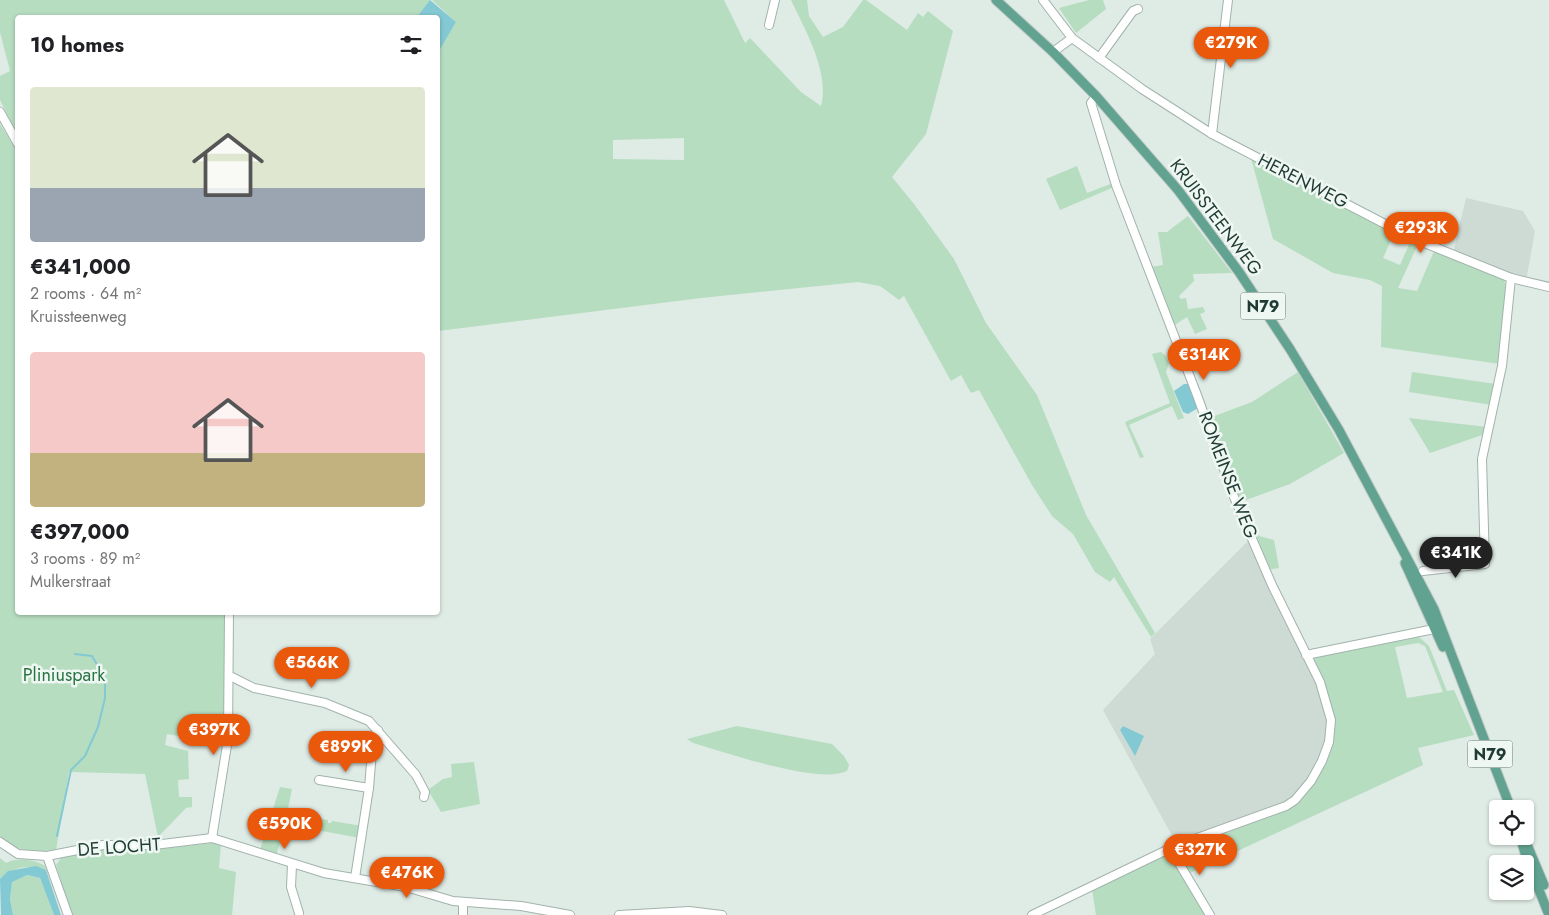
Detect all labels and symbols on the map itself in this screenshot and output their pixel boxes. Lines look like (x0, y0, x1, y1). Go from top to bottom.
pin: €279K (1196, 27, 1266, 69)
street label: HERENWEG (1253, 147, 1353, 215)
street label: KRUISSTEENWEG (1164, 153, 1268, 281)
pin: €293K (1386, 212, 1456, 254)
road number: N79 (1240, 292, 1286, 320)
pin: €314K (1169, 338, 1239, 381)
street label: ROMEINSE WEG (1192, 408, 1264, 542)
pin: €341K (1421, 536, 1491, 579)
pin: €566K (277, 646, 347, 689)
park label: Pliniuspark (23, 662, 105, 688)
pin: €397K (179, 714, 249, 756)
pin: €899K (311, 730, 381, 773)
road number: N79 (1468, 741, 1512, 768)
pin: €590K (250, 808, 320, 850)
street label: DE LOCHT (77, 831, 162, 863)
pin: €327K (1165, 834, 1235, 876)
pin: €476K (372, 856, 442, 899)

